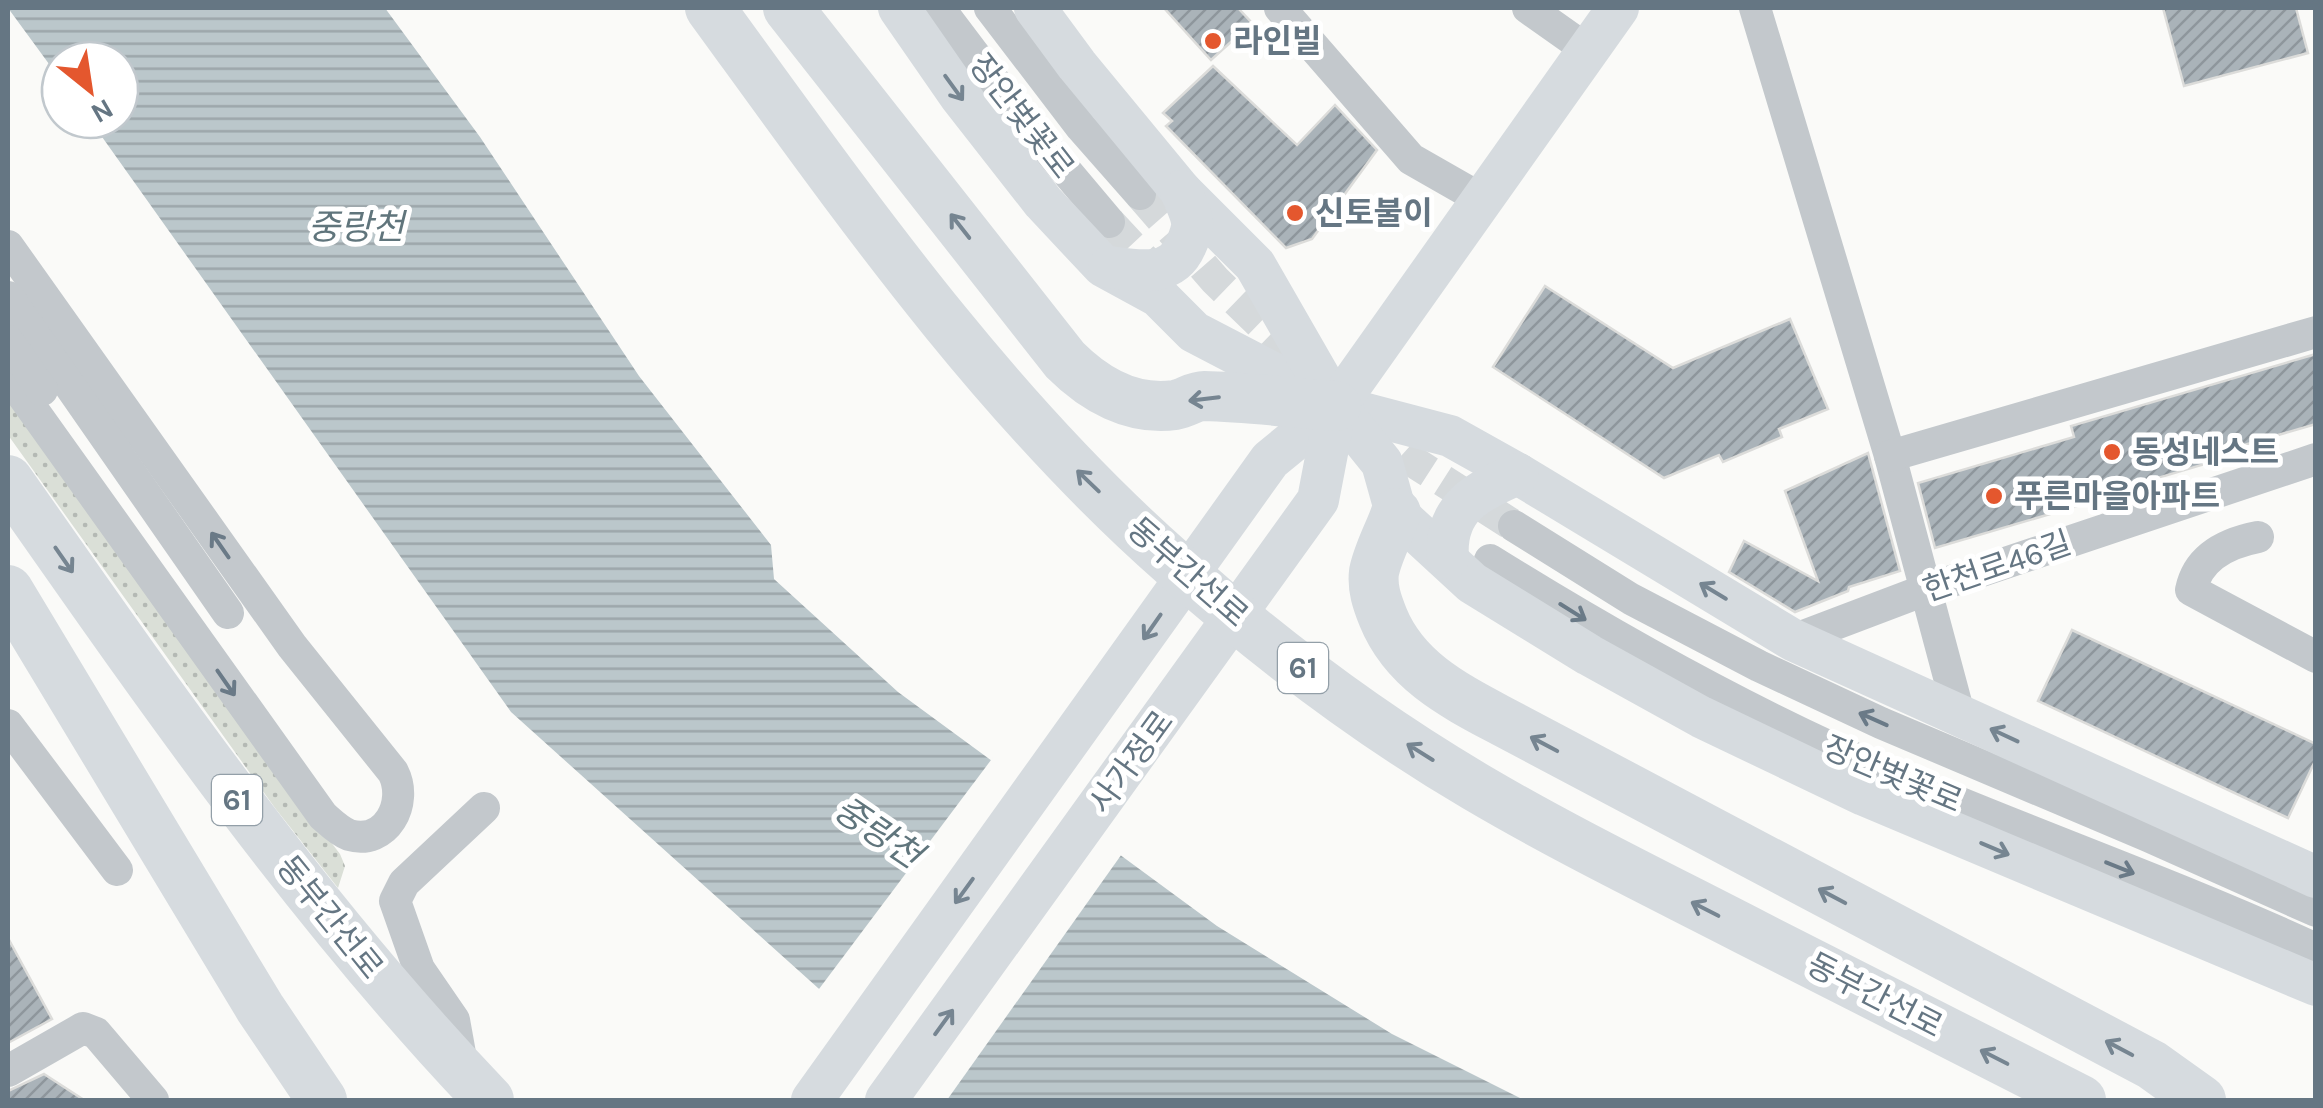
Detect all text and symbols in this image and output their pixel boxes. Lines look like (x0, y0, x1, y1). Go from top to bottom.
place label: 라인빌 (1233, 23, 1321, 60)
marker: 라인빌 (1202, 30, 1224, 52)
north arrow (40, 40, 140, 140)
street label: 장안벚꽃로 (962, 47, 1081, 186)
one-way arrow (944, 73, 965, 101)
text: N (85, 92, 119, 131)
place label: 신토불이 (1315, 195, 1433, 232)
marker: 신토불이 (1284, 202, 1306, 224)
water label: 중랑천 (308, 207, 408, 248)
one-way arrow (950, 213, 971, 240)
one-way arrow (1189, 390, 1221, 409)
place label: 동성네스트 (2132, 434, 2279, 471)
marker: 동성네스트 (2101, 441, 2123, 463)
one-way arrow (1076, 469, 1100, 493)
place label: 푸른마을아파트 (2014, 478, 2220, 515)
marker: 푸른마을아파트 (1983, 485, 2005, 507)
street label: 동부간선로 (1120, 510, 1255, 635)
street label: 한천로46길 (1918, 524, 2076, 609)
one-way arrow (210, 532, 231, 559)
one-way arrow (53, 546, 74, 573)
one-way arrow (1699, 581, 1728, 601)
one-way arrow (1558, 602, 1587, 622)
one-way arrow (1142, 612, 1163, 640)
road number: 61 (1278, 643, 1328, 693)
one-way arrow (215, 668, 236, 696)
street label: 사가정로 (1082, 704, 1181, 821)
one-way arrow (1858, 709, 1889, 727)
one-way arrow (1990, 724, 2020, 743)
street label: 장안벚꽃로 (1818, 729, 1968, 820)
one-way arrow (1530, 734, 1560, 753)
one-way arrow (1407, 742, 1435, 763)
road number: 61 (212, 775, 262, 825)
water label: 중랑천 (826, 788, 932, 879)
one-way arrow (1979, 841, 2010, 859)
street label: 동부간선로 (269, 848, 390, 986)
one-way arrow (2104, 860, 2135, 878)
one-way arrow (953, 877, 974, 904)
one-way arrow (1817, 886, 1847, 905)
one-way arrow (1691, 899, 1720, 918)
street label: 동부간선로 (1801, 946, 1949, 1045)
one-way arrow (933, 1009, 954, 1036)
one-way arrow (2105, 1038, 2135, 1057)
one-way arrow (1980, 1047, 2010, 1066)

